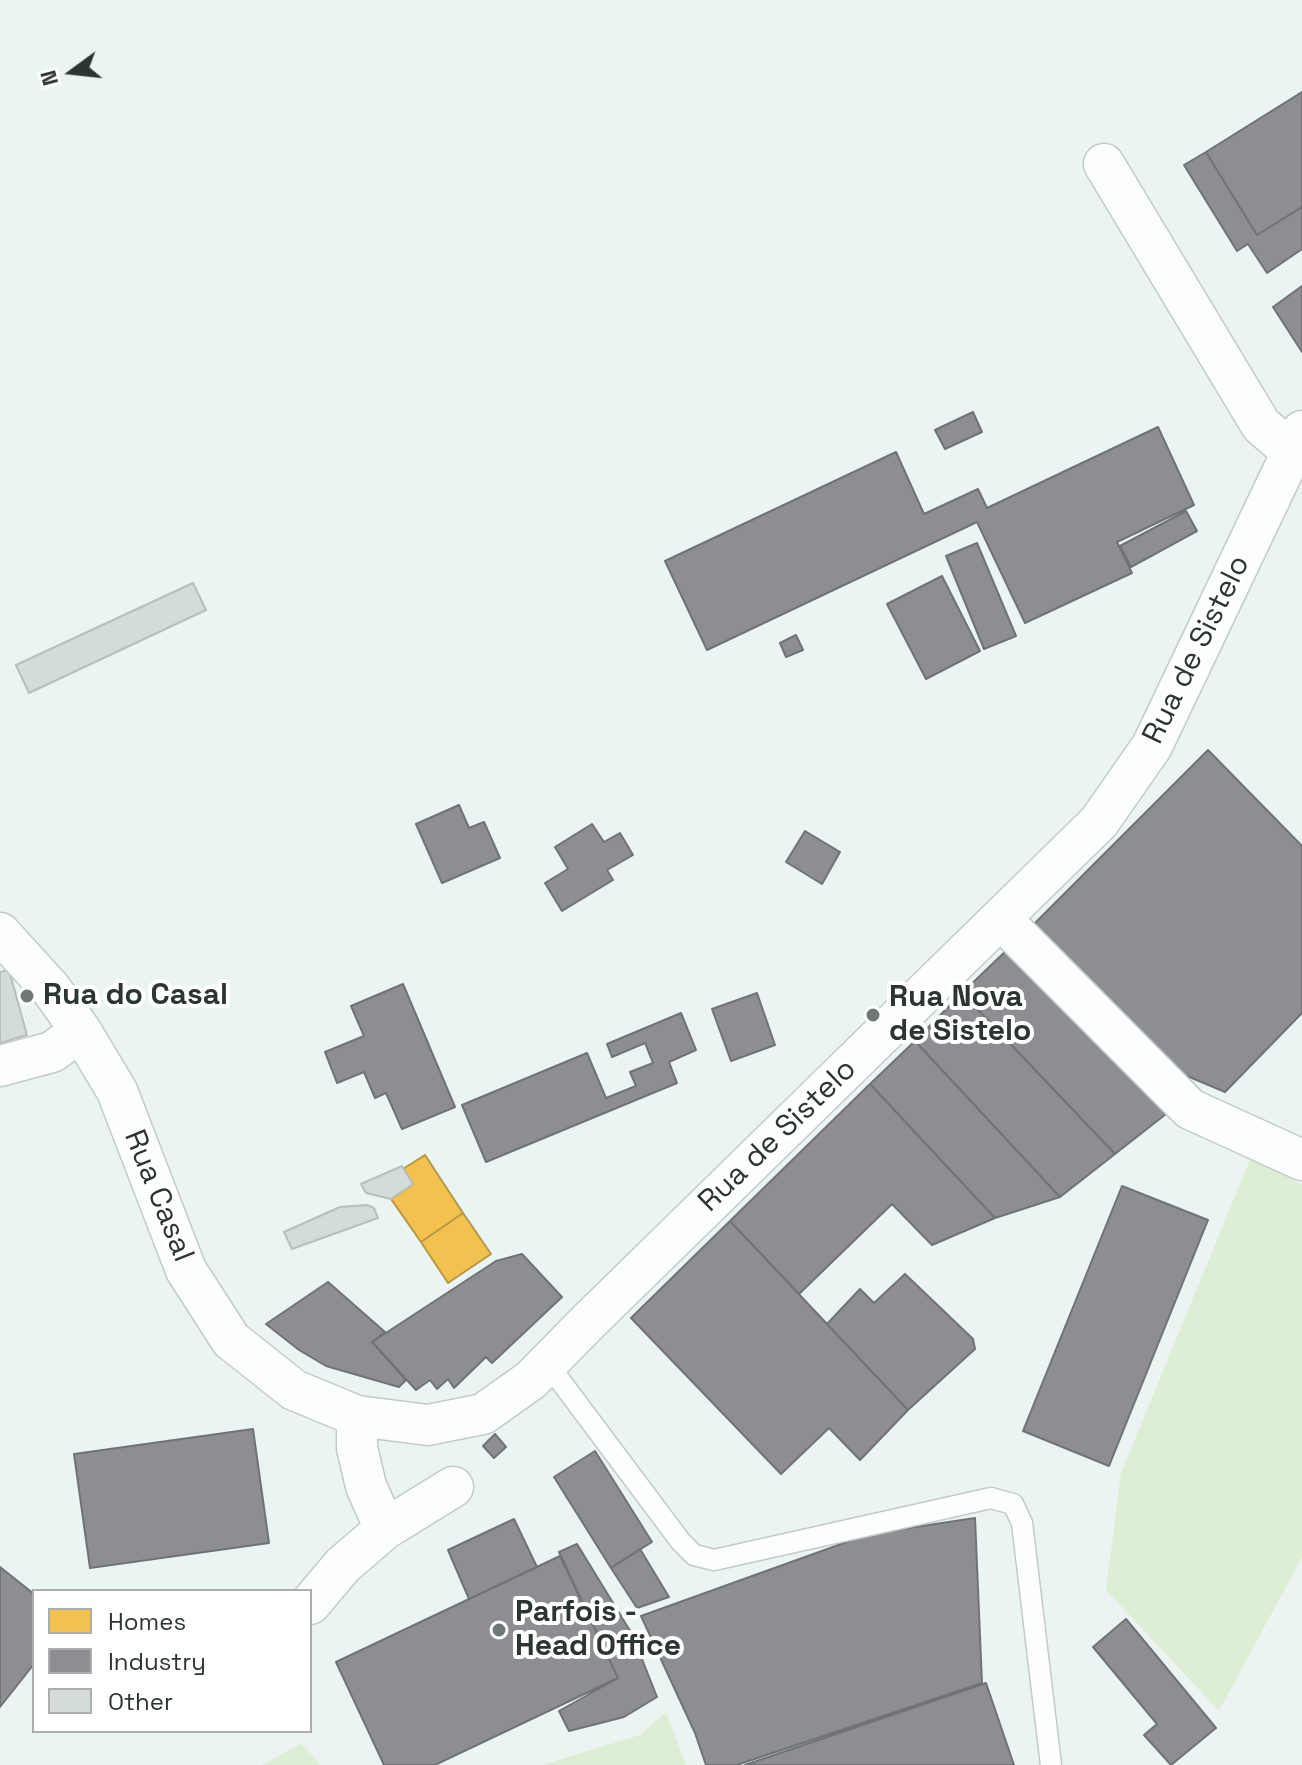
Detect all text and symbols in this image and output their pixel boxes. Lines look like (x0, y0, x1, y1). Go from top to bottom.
north arrow (32, 32, 112, 112)
text: N (33, 67, 64, 89)
street label: Rua de Sistelo (1136, 550, 1258, 750)
place label: Rua do Casal (43, 978, 228, 1014)
place label: Rua Nova de Sistelo (889, 980, 1031, 1050)
marker: Rua do Casal (18, 987, 36, 1005)
marker: Rua Nova de Sistelo (864, 1006, 882, 1024)
street label: Rua de Sistelo (692, 1052, 864, 1220)
street label: Rua Casal (115, 1125, 201, 1267)
legend (32, 1589, 312, 1733)
place label: Parfois - Head Office (515, 1595, 681, 1666)
text: Homes (108, 1606, 186, 1637)
marker: Parfois - Head Office (490, 1621, 508, 1639)
text: Industry (108, 1646, 206, 1677)
text: Other (108, 1686, 173, 1717)

